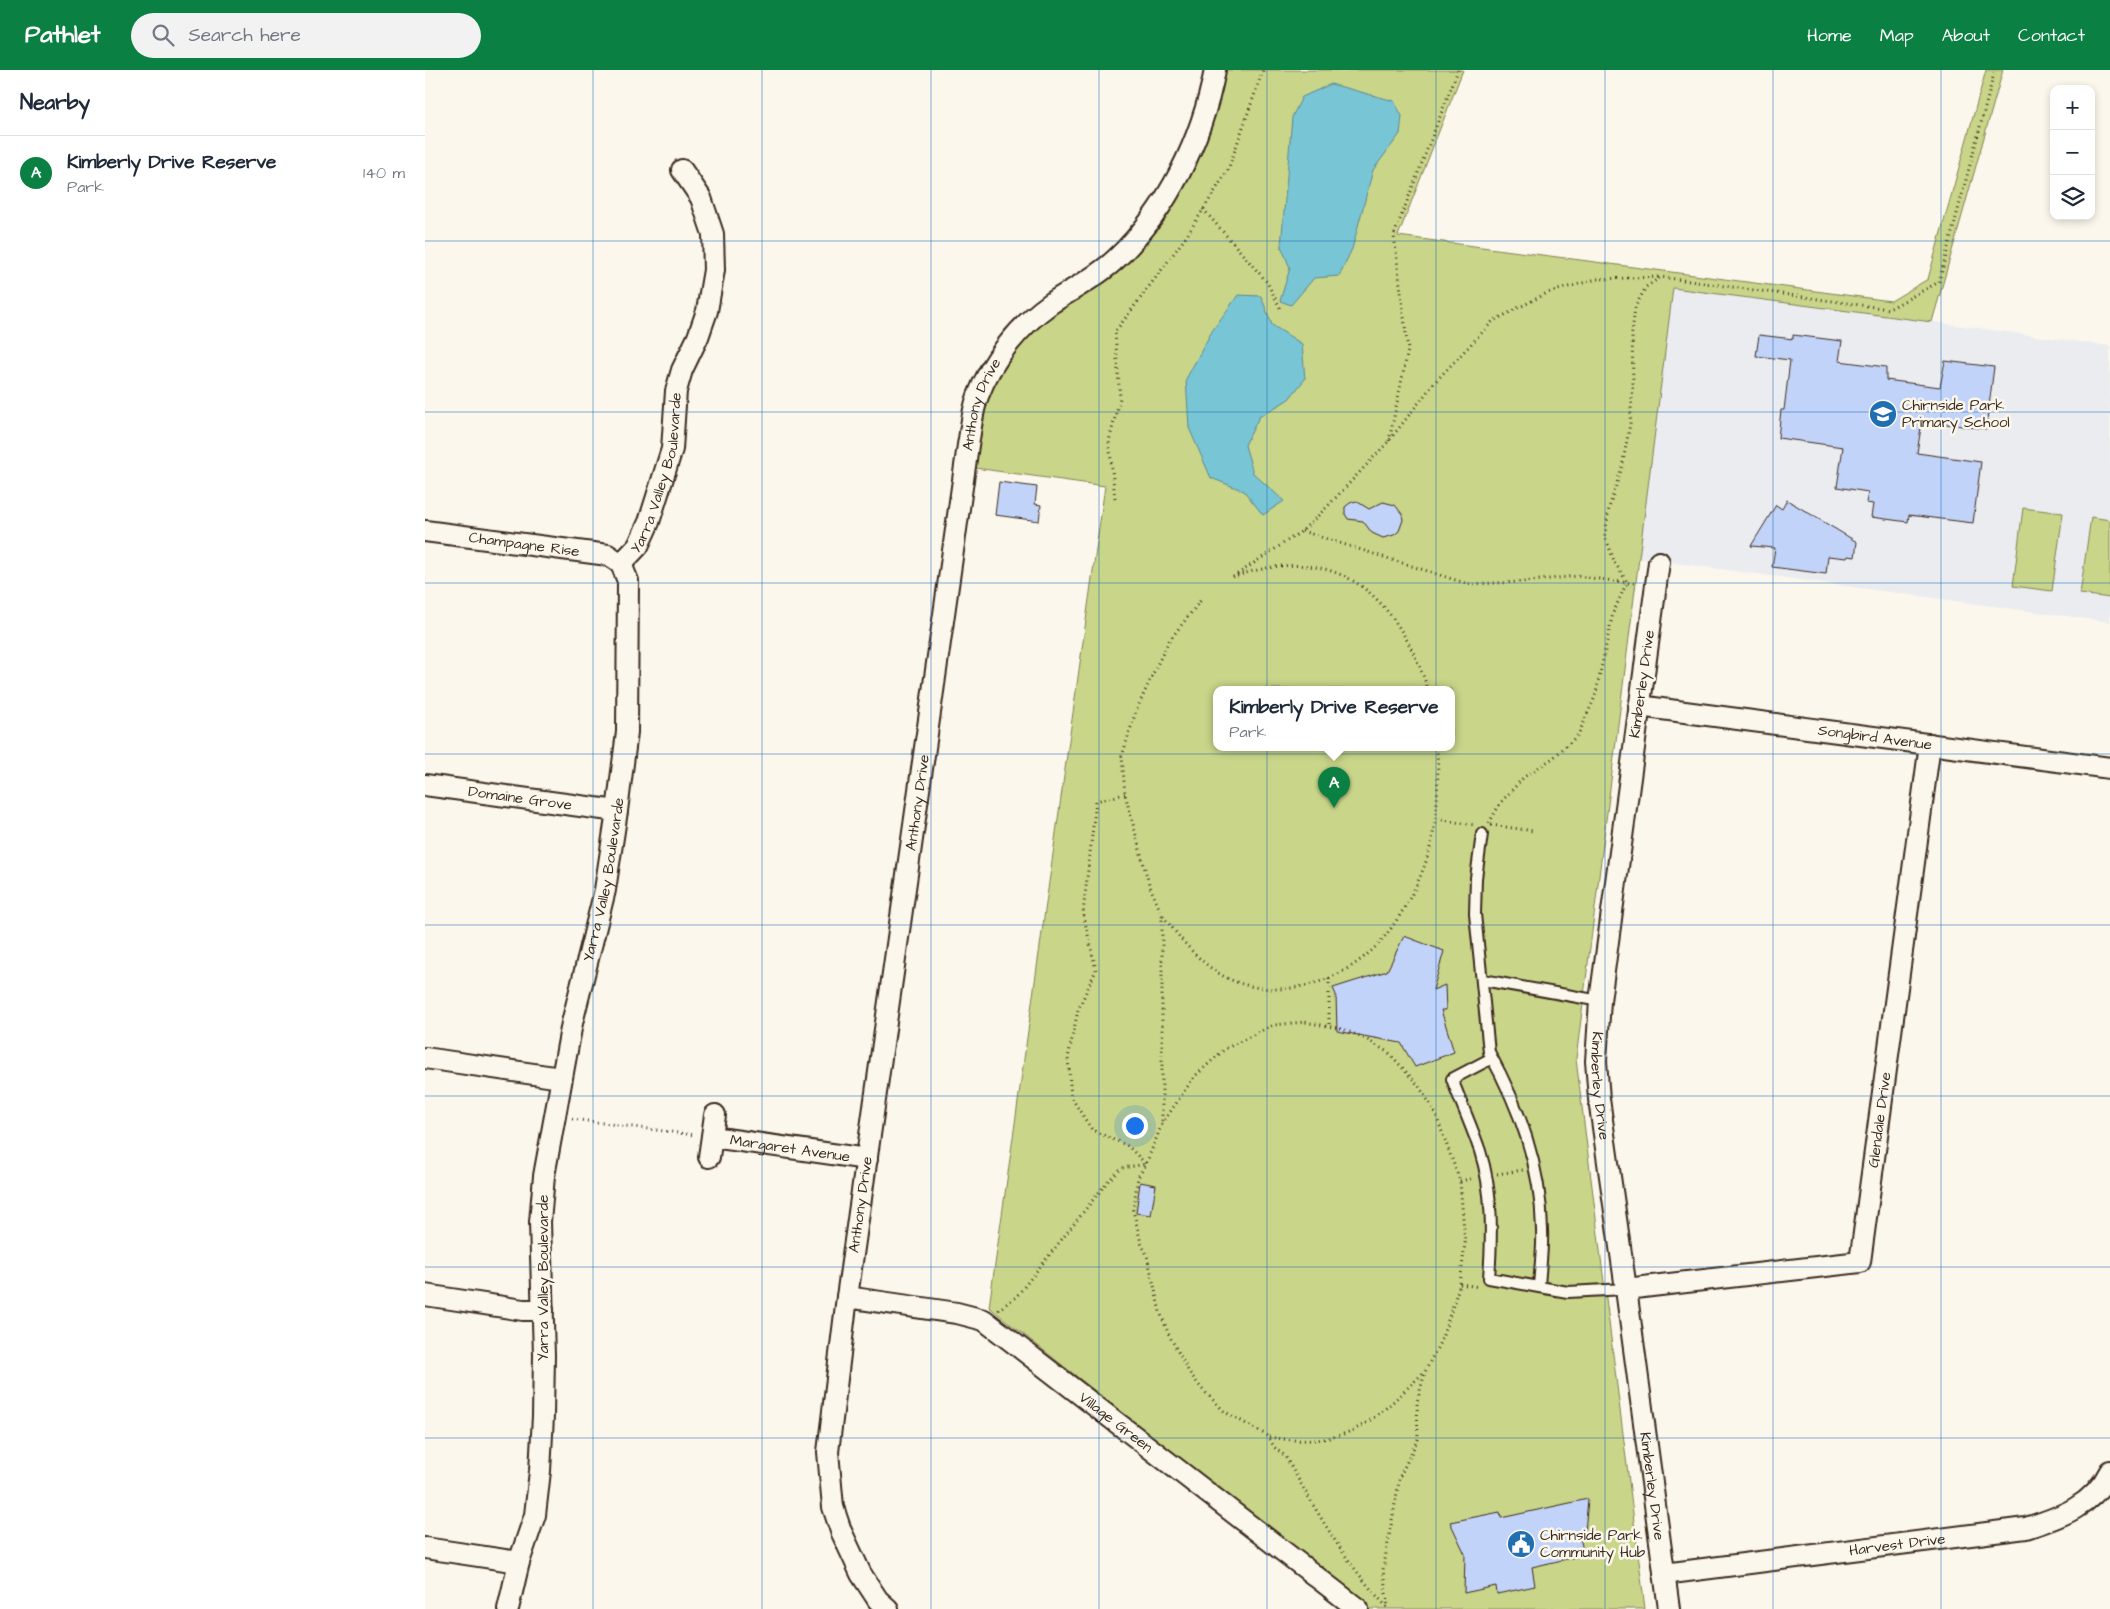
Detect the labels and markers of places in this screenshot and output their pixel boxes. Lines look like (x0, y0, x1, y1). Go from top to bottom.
place label: Chirnside Park Primary School (1902, 395, 2010, 434)
school or university icon: Chirnside Park Primary School (1868, 399, 1898, 429)
pin: A (1318, 767, 1350, 808)
place label: Chirnside Park Community Hub (1540, 1525, 1646, 1564)
public building icon: Chirnside Park Community Hub (1506, 1529, 1536, 1559)

